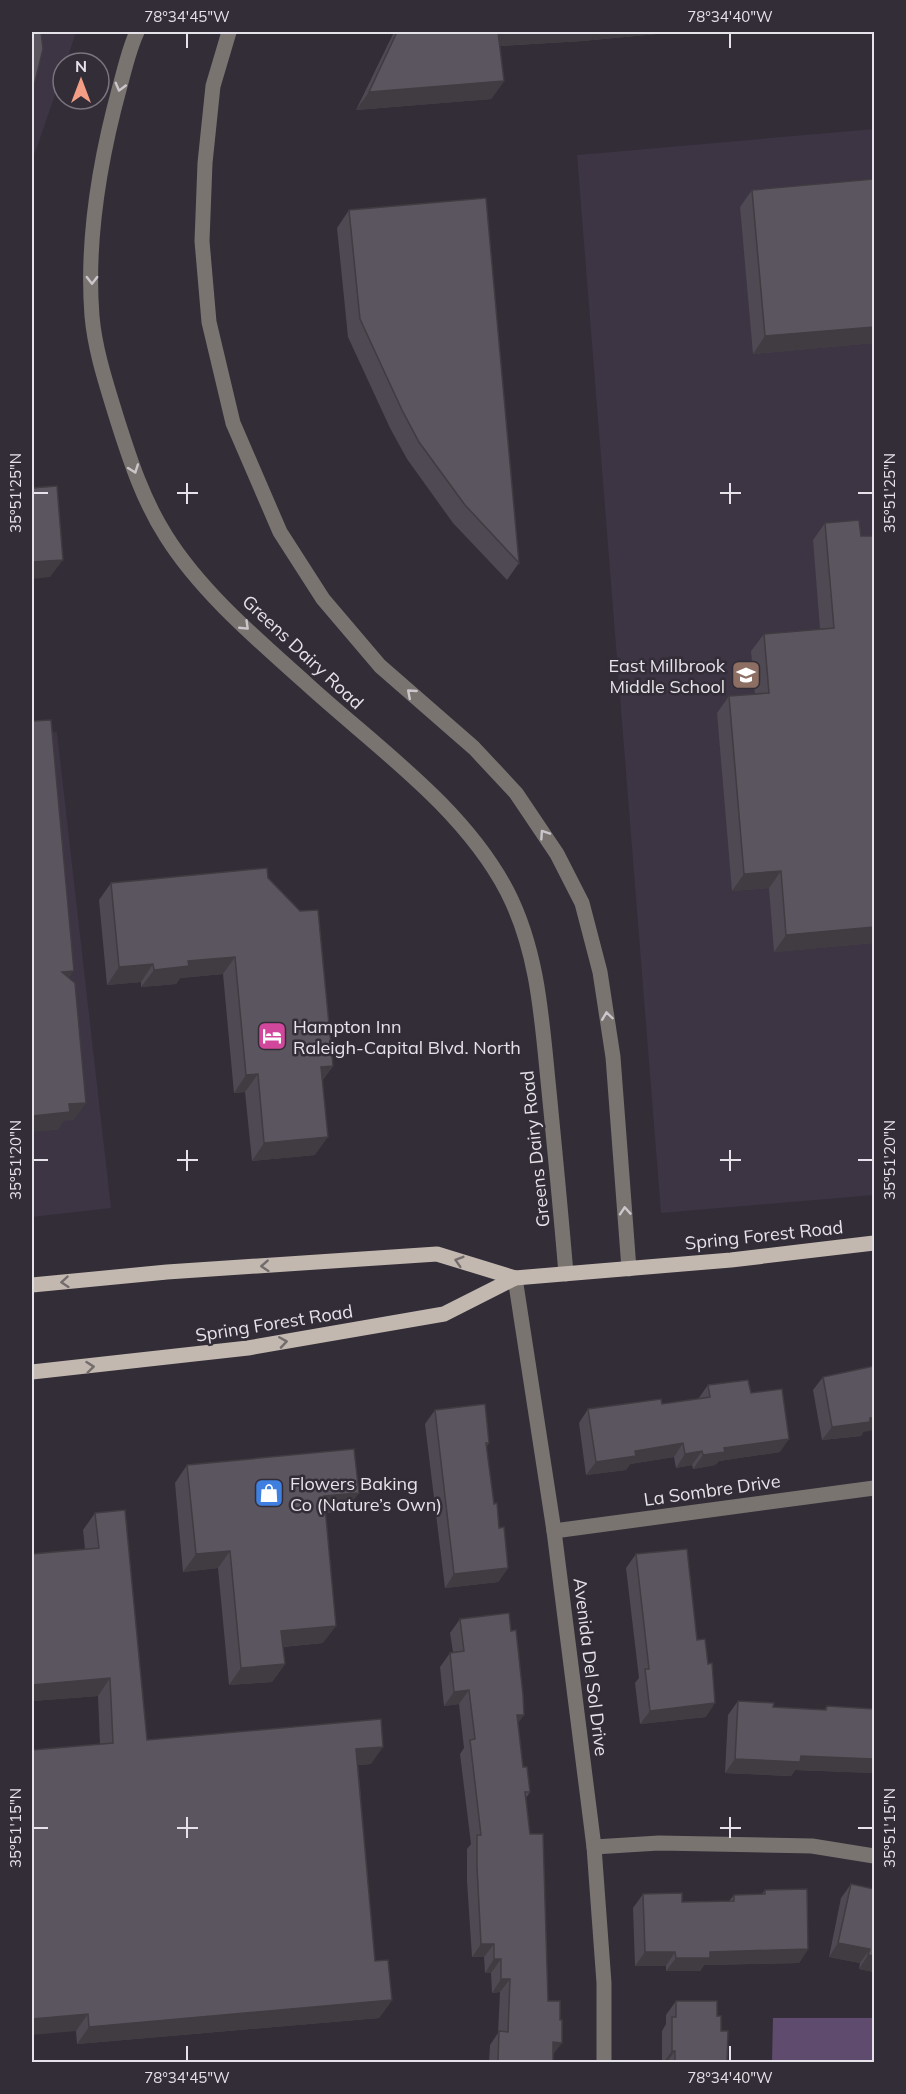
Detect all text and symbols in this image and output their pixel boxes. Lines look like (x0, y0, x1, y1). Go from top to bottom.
text: 78°34'45"W (144, 7, 230, 26)
text: 78°34'40"W (687, 7, 773, 26)
north arrow (51, 51, 111, 111)
text: N (75, 56, 87, 76)
one-way arrow (115, 82, 127, 92)
one-way arrow (86, 275, 98, 284)
text: 35°51'25"N (6, 453, 25, 533)
text: 35°51'25"N (880, 453, 899, 533)
one-way arrow (126, 463, 139, 474)
street label: Greens Dairy Road (238, 590, 368, 714)
one-way arrow (237, 619, 248, 630)
place label: East Millbrook Middle School (609, 654, 726, 698)
school or university icon: East Millbrook Middle School (730, 659, 762, 691)
one-way arrow (407, 689, 418, 700)
one-way arrow (540, 830, 551, 841)
one-way arrow (601, 1012, 614, 1022)
place label: Hampton Inn Raleigh-Capital Blvd. North (293, 1015, 521, 1059)
hotel icon: Hampton Inn Raleigh-Capital Blvd. North (256, 1020, 288, 1052)
street label: Greens Dairy Road (515, 1070, 555, 1228)
text: 35°51'20"N (6, 1120, 25, 1200)
text: 35°51'20"N (880, 1120, 899, 1200)
one-way arrow (618, 1206, 631, 1215)
street label: Spring Forest Road (684, 1215, 844, 1255)
one-way arrow (454, 1256, 465, 1268)
one-way arrow (261, 1259, 270, 1272)
one-way arrow (60, 1275, 69, 1288)
street label: Spring Forest Road (194, 1299, 354, 1347)
one-way arrow (279, 1337, 288, 1349)
one-way arrow (85, 1361, 94, 1374)
street label: La Sombre Drive (642, 1469, 782, 1511)
place label: Flowers Baking Co (Nature’s Own) (290, 1472, 442, 1516)
shop icon: Flowers Baking Co (Nature’s Own) (253, 1477, 285, 1509)
street label: Avenida Del Sol Drive (569, 1577, 613, 1757)
text: 35°51'15"N (6, 1788, 25, 1868)
text: 35°51'15"N (880, 1788, 899, 1868)
text: 78°34'45"W (144, 2068, 230, 2087)
text: 78°34'40"W (687, 2068, 773, 2087)

